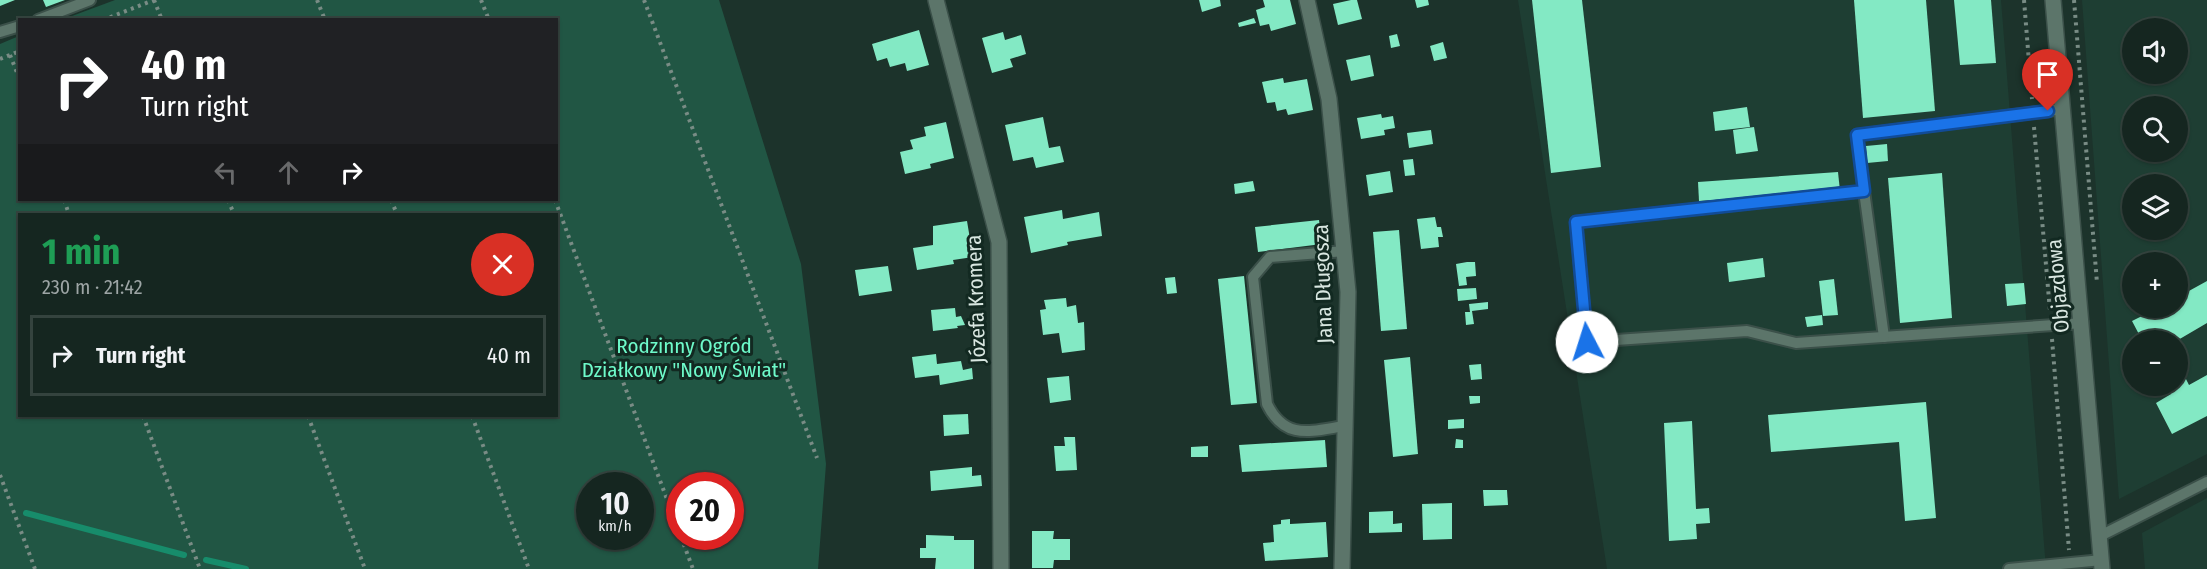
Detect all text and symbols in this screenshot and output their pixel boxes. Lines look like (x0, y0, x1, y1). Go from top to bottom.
map controls (2122, 18, 2188, 396)
button: sound (2122, 18, 2188, 84)
text: 40 m (141, 40, 226, 90)
icon: right (42, 42, 120, 120)
pin (2022, 49, 2073, 111)
icon: arrive (2031, 58, 2064, 91)
text: Turn right (141, 91, 249, 123)
button: search (2122, 96, 2188, 162)
icon: left (209, 156, 242, 189)
icon: ahead (272, 156, 305, 189)
icon: right (335, 156, 368, 189)
button: layers (2122, 174, 2188, 240)
street label: Jana Długosza (1308, 224, 1338, 344)
text: 1 min (42, 230, 120, 274)
button: close (471, 233, 534, 296)
street label: Józefa Kromera (961, 234, 991, 364)
street label: Objazdowa (2041, 238, 2075, 334)
button: + (2122, 252, 2188, 318)
text: 230 m · 21:42 (42, 275, 143, 299)
position arrow (1555, 310, 1619, 374)
button: − (2122, 330, 2188, 396)
park label: Rodzinny Ogród Działkowy "Nowy Świat" (582, 333, 786, 383)
icon: right (45, 339, 78, 372)
text: Turn right (96, 342, 185, 369)
text: 40 m (487, 342, 531, 369)
speed limit sign: 20 (666, 472, 744, 550)
text: 10 (600, 486, 630, 522)
text: km/h (598, 517, 632, 535)

